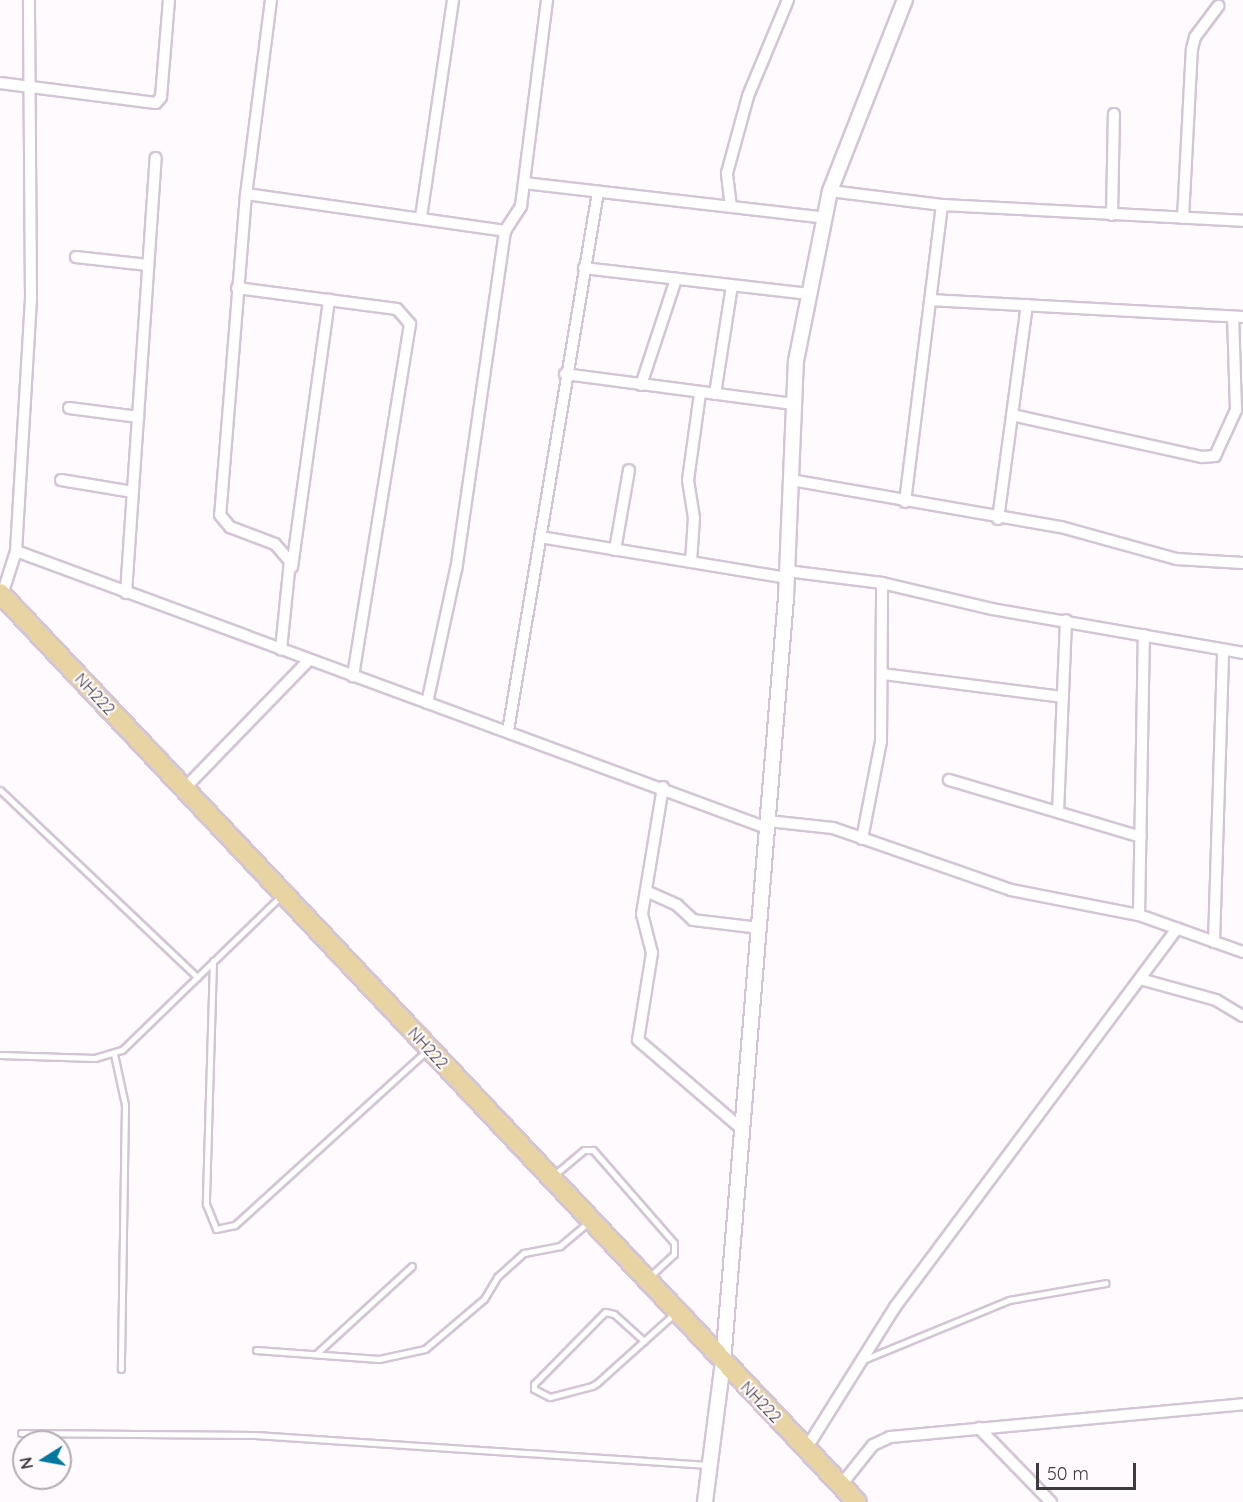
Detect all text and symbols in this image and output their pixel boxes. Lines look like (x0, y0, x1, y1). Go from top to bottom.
street label: NH222 (71, 669, 119, 719)
street label: NH222 (404, 1023, 452, 1073)
street label: NH222 (737, 1377, 785, 1427)
north arrow (12, 1430, 72, 1490)
scale bar (1039, 1451, 1140, 1489)
text: N (15, 1455, 37, 1471)
text: 50 m (1047, 1462, 1089, 1485)

